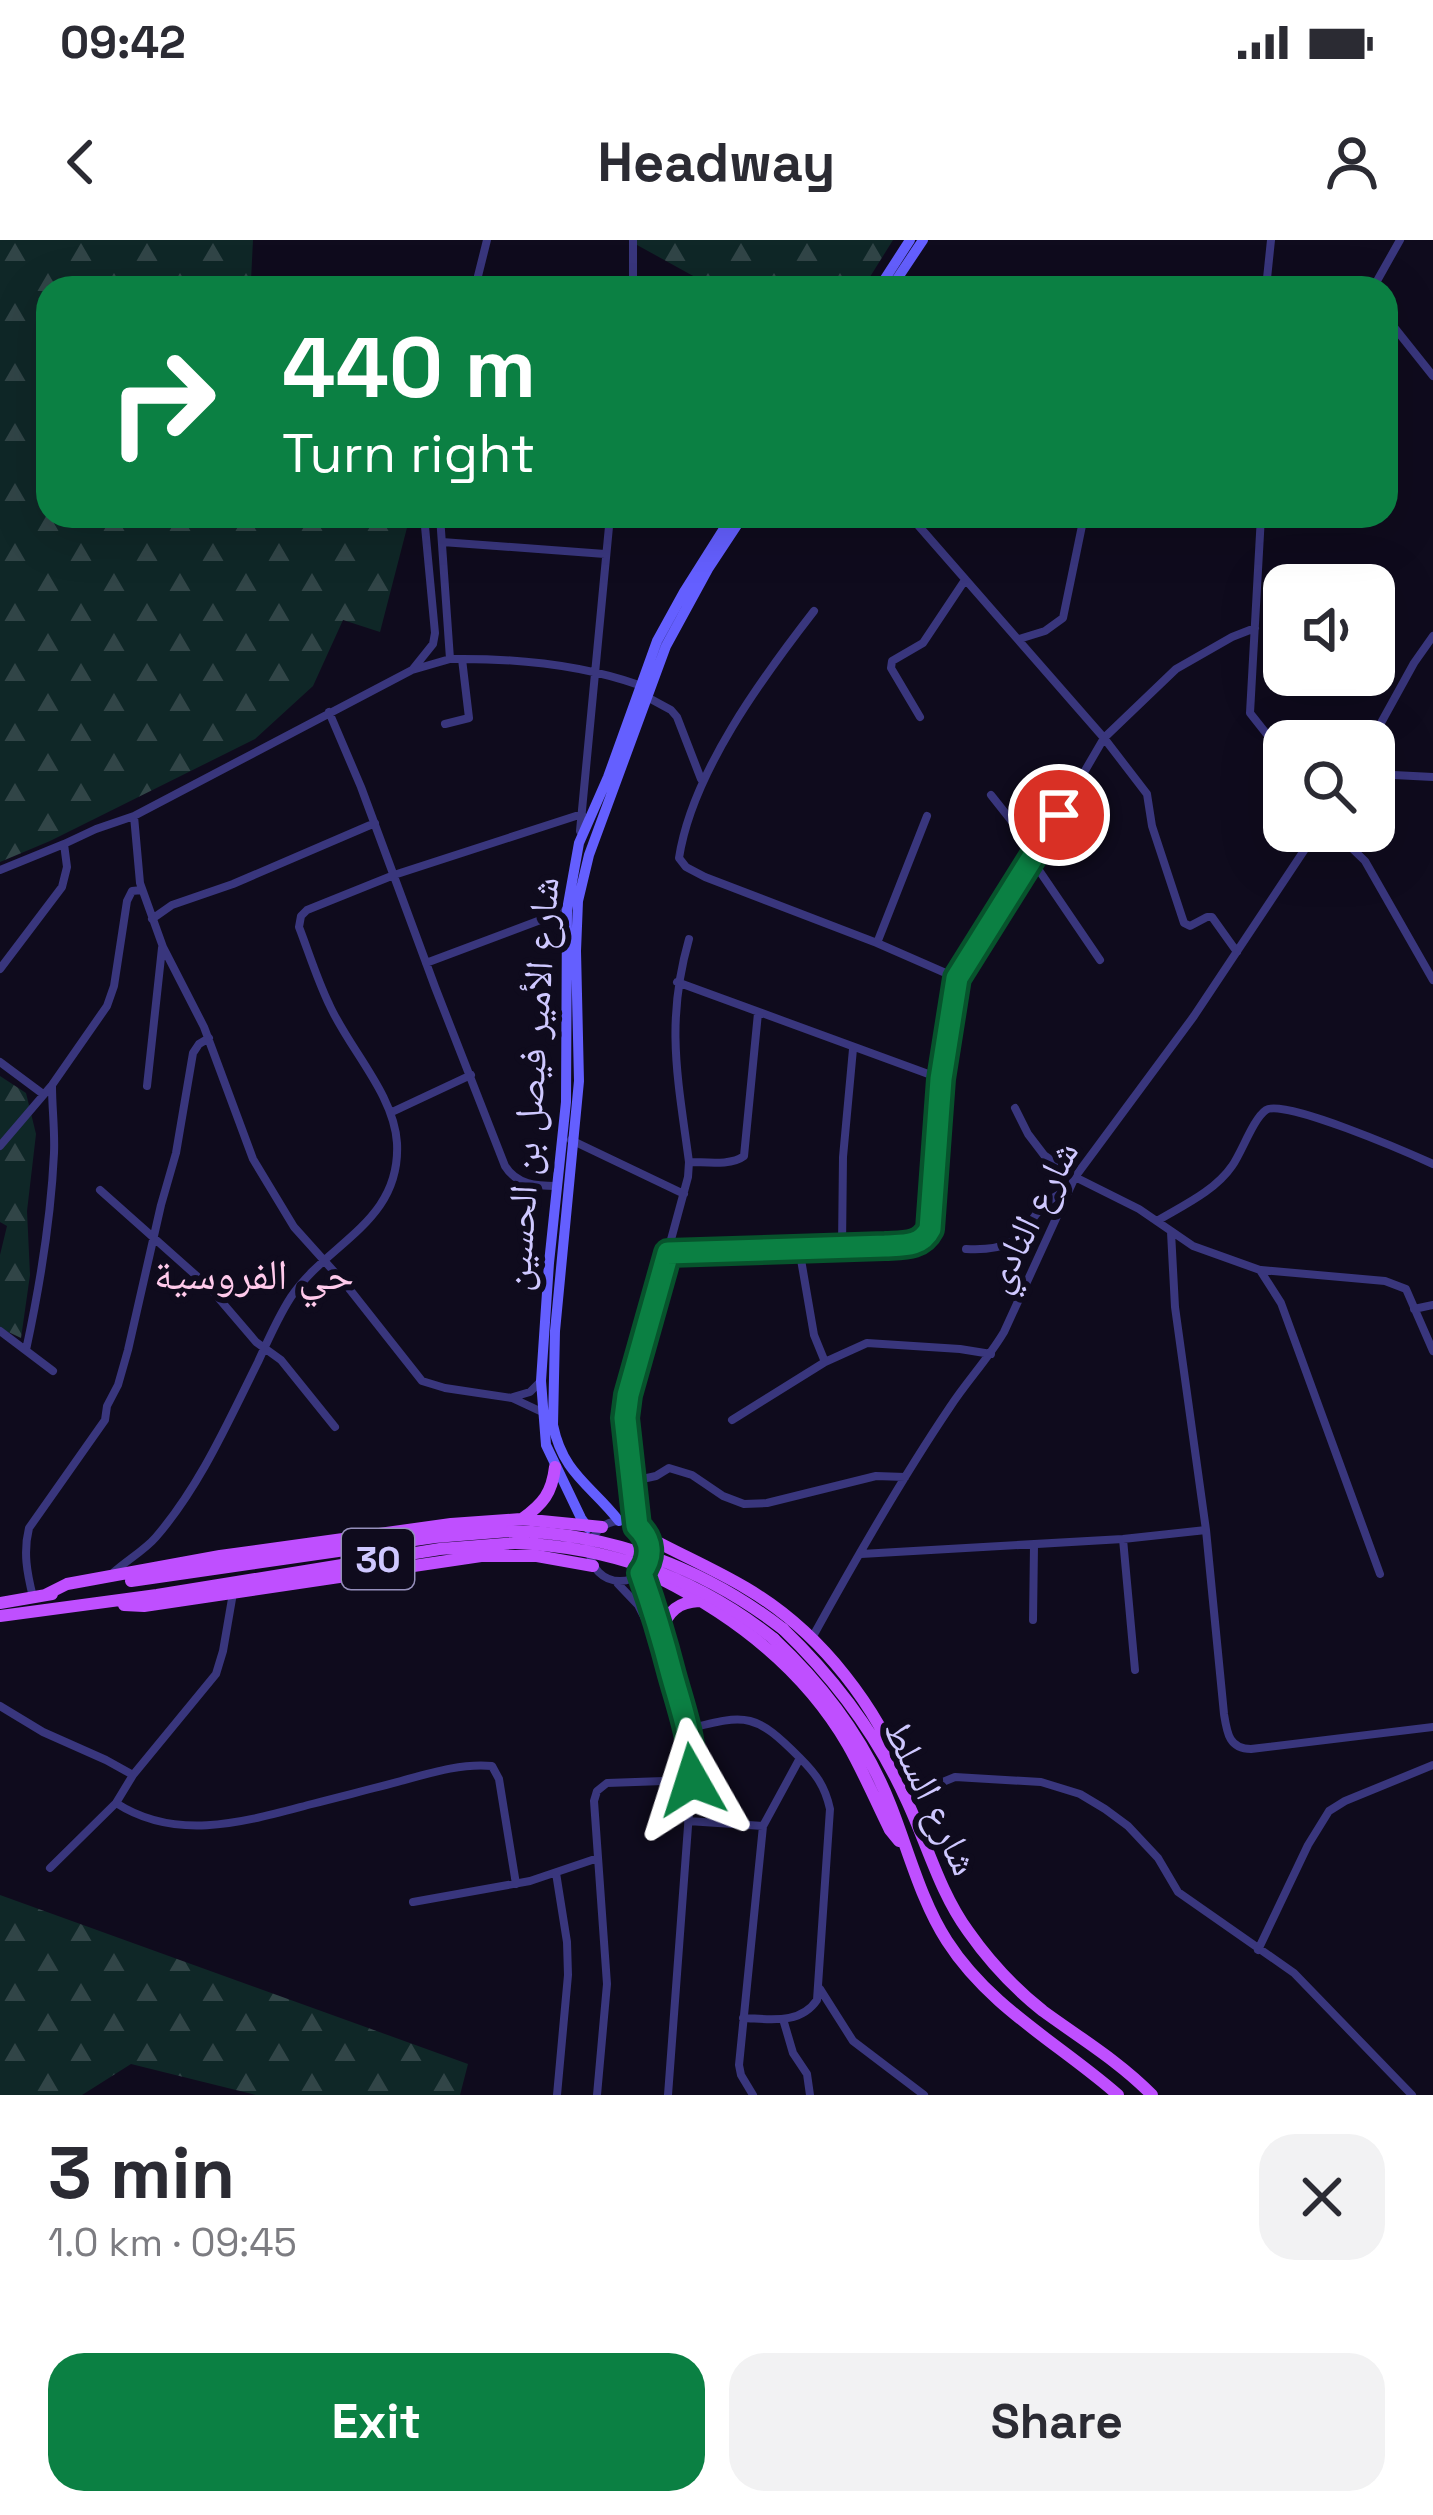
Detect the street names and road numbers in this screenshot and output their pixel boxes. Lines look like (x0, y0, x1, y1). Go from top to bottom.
street label: شارع الأمير فيصل بن الحسين (492, 875, 569, 1293)
street label: شارع النادي (972, 1132, 1095, 1303)
road number: 30 (342, 1529, 414, 1589)
street label: شارع السلط (873, 1711, 990, 1883)

